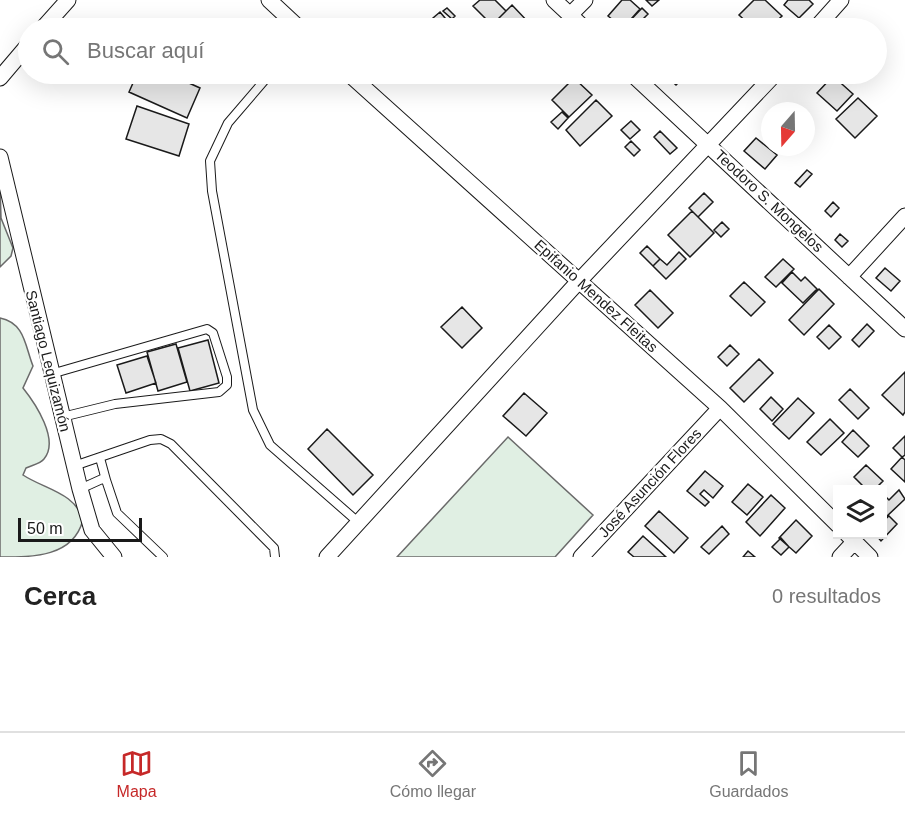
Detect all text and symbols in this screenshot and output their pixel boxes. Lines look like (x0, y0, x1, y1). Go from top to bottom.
search box (18, 18, 887, 84)
icon: search (39, 35, 72, 68)
text: Buscar aquí (87, 38, 204, 63)
north arrow (761, 102, 815, 156)
street label: Teodoro S. Mongelos (712, 146, 827, 255)
street label: Epifanio Mendez Fleitas (531, 236, 662, 356)
street label: Santiago Lequizamón (23, 288, 74, 433)
street label: José Asunción Flores (595, 425, 704, 541)
map controls (833, 485, 887, 539)
button: layers (833, 485, 887, 539)
scale bar (18, 515, 142, 542)
text: 50 m (27, 520, 63, 537)
text: Cerca (24, 581, 96, 611)
text: 0 resultados (772, 585, 881, 607)
tab: Mapa (117, 747, 157, 801)
tab: Cómo llegar (390, 747, 476, 801)
tab: Guardados (709, 747, 788, 801)

